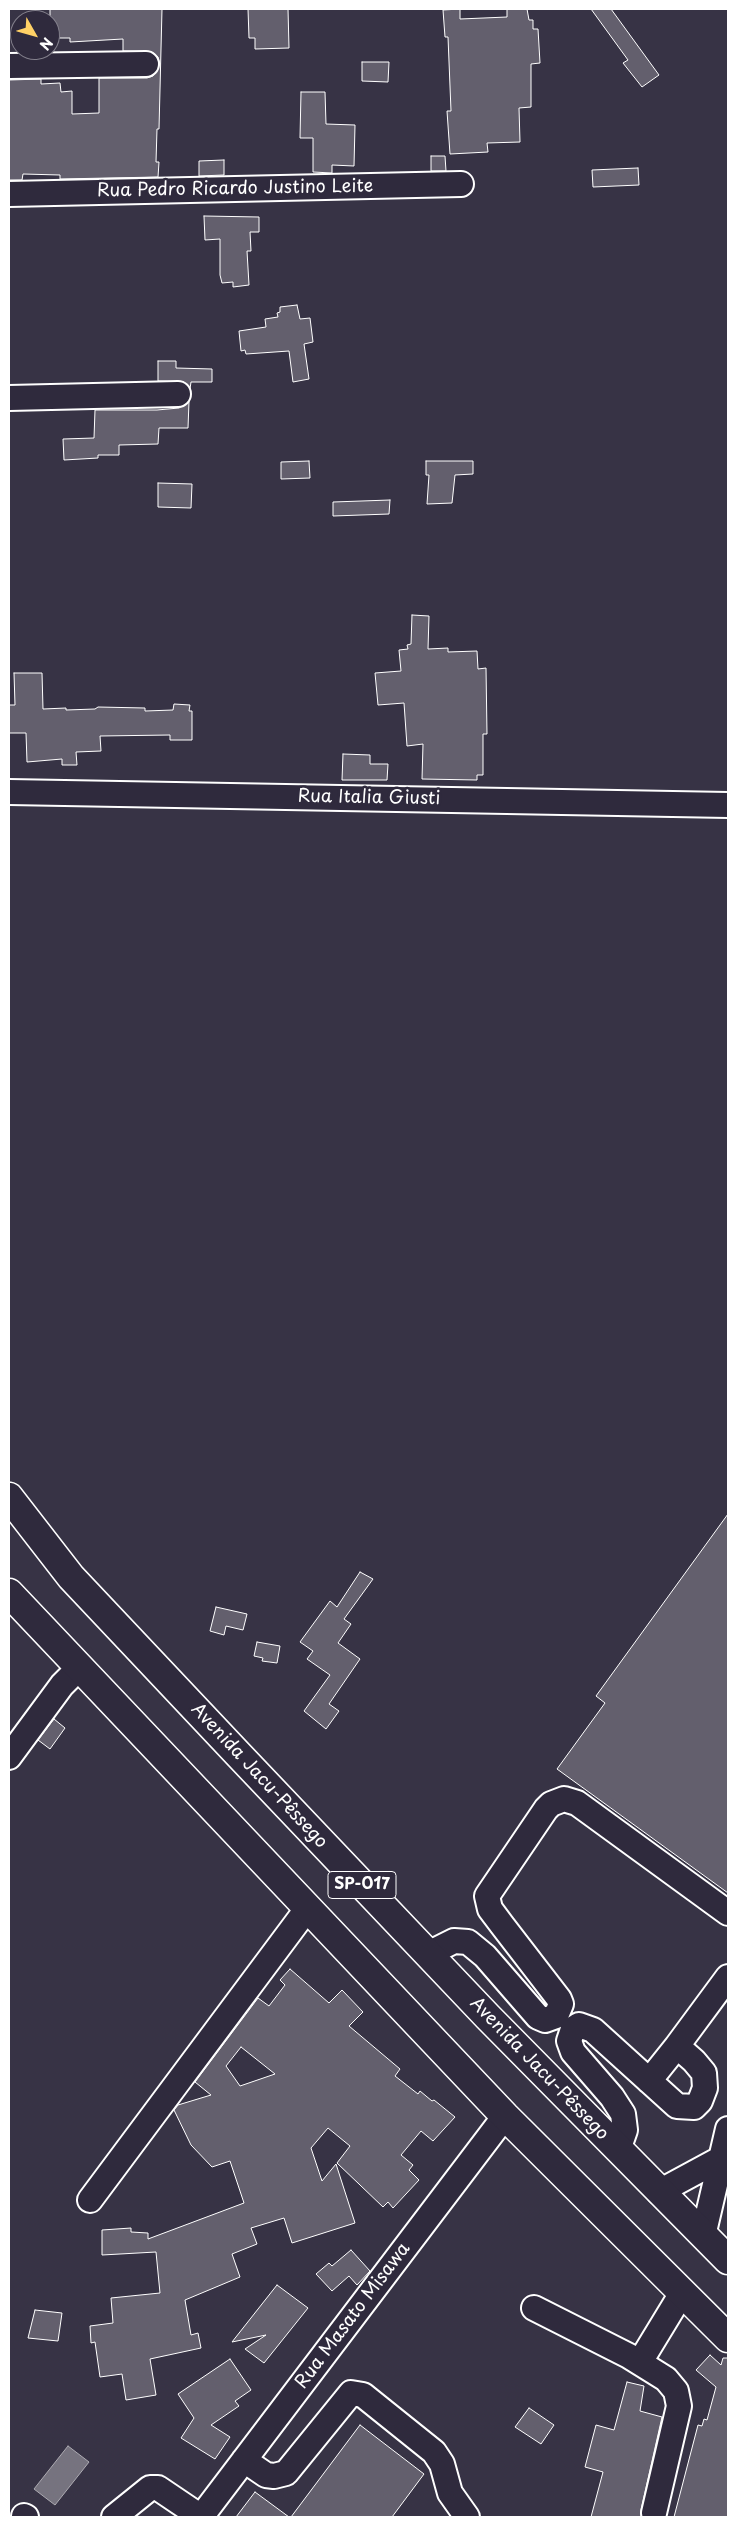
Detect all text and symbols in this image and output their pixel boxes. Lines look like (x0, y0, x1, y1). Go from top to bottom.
north arrow (10, 10, 60, 60)
text: N (35, 33, 58, 55)
street label: Rua Pedro Ricardo Justino Leite (97, 176, 373, 202)
street label: Rua Italia Giusti (297, 786, 441, 810)
street label: Avenida Jacu-Pêssego (186, 1699, 332, 1853)
road number: SP-017 (328, 1872, 396, 1898)
street label: Avenida Jacu-Pêssego (465, 1993, 613, 2145)
street label: Rua Masato Misawa (291, 2239, 415, 2393)

